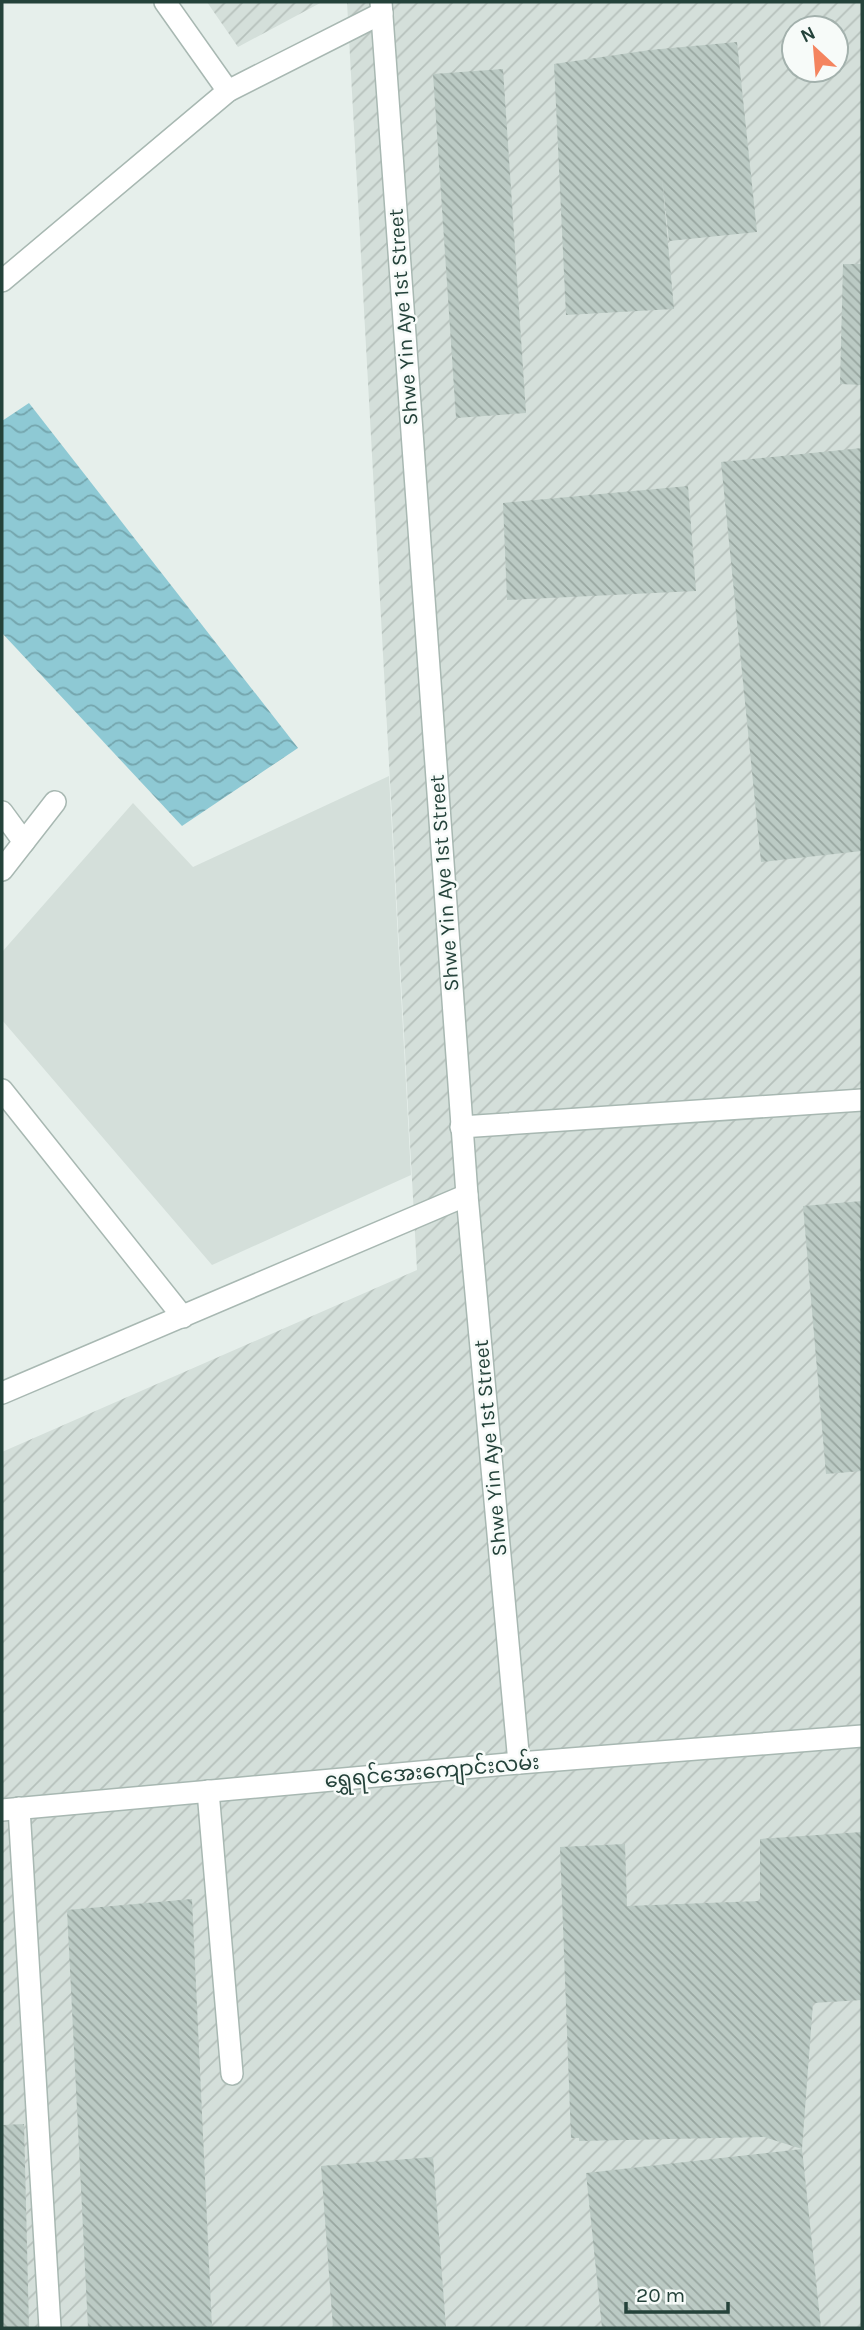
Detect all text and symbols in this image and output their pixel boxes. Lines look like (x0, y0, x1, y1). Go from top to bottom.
north arrow (780, 14, 850, 84)
text: N (797, 22, 819, 47)
street label: Shwe Yin Aye 1st Street (383, 208, 423, 426)
street label: Shwe Yin Aye 1st Street (424, 774, 464, 992)
street label: Shwe Yin Aye 1st Street (469, 1339, 511, 1557)
street label: ရွှေရင်အေးကျောင်းလမ်း (323, 1746, 541, 1798)
scale bar (626, 2270, 728, 2314)
text: 20 m (636, 2283, 685, 2307)

